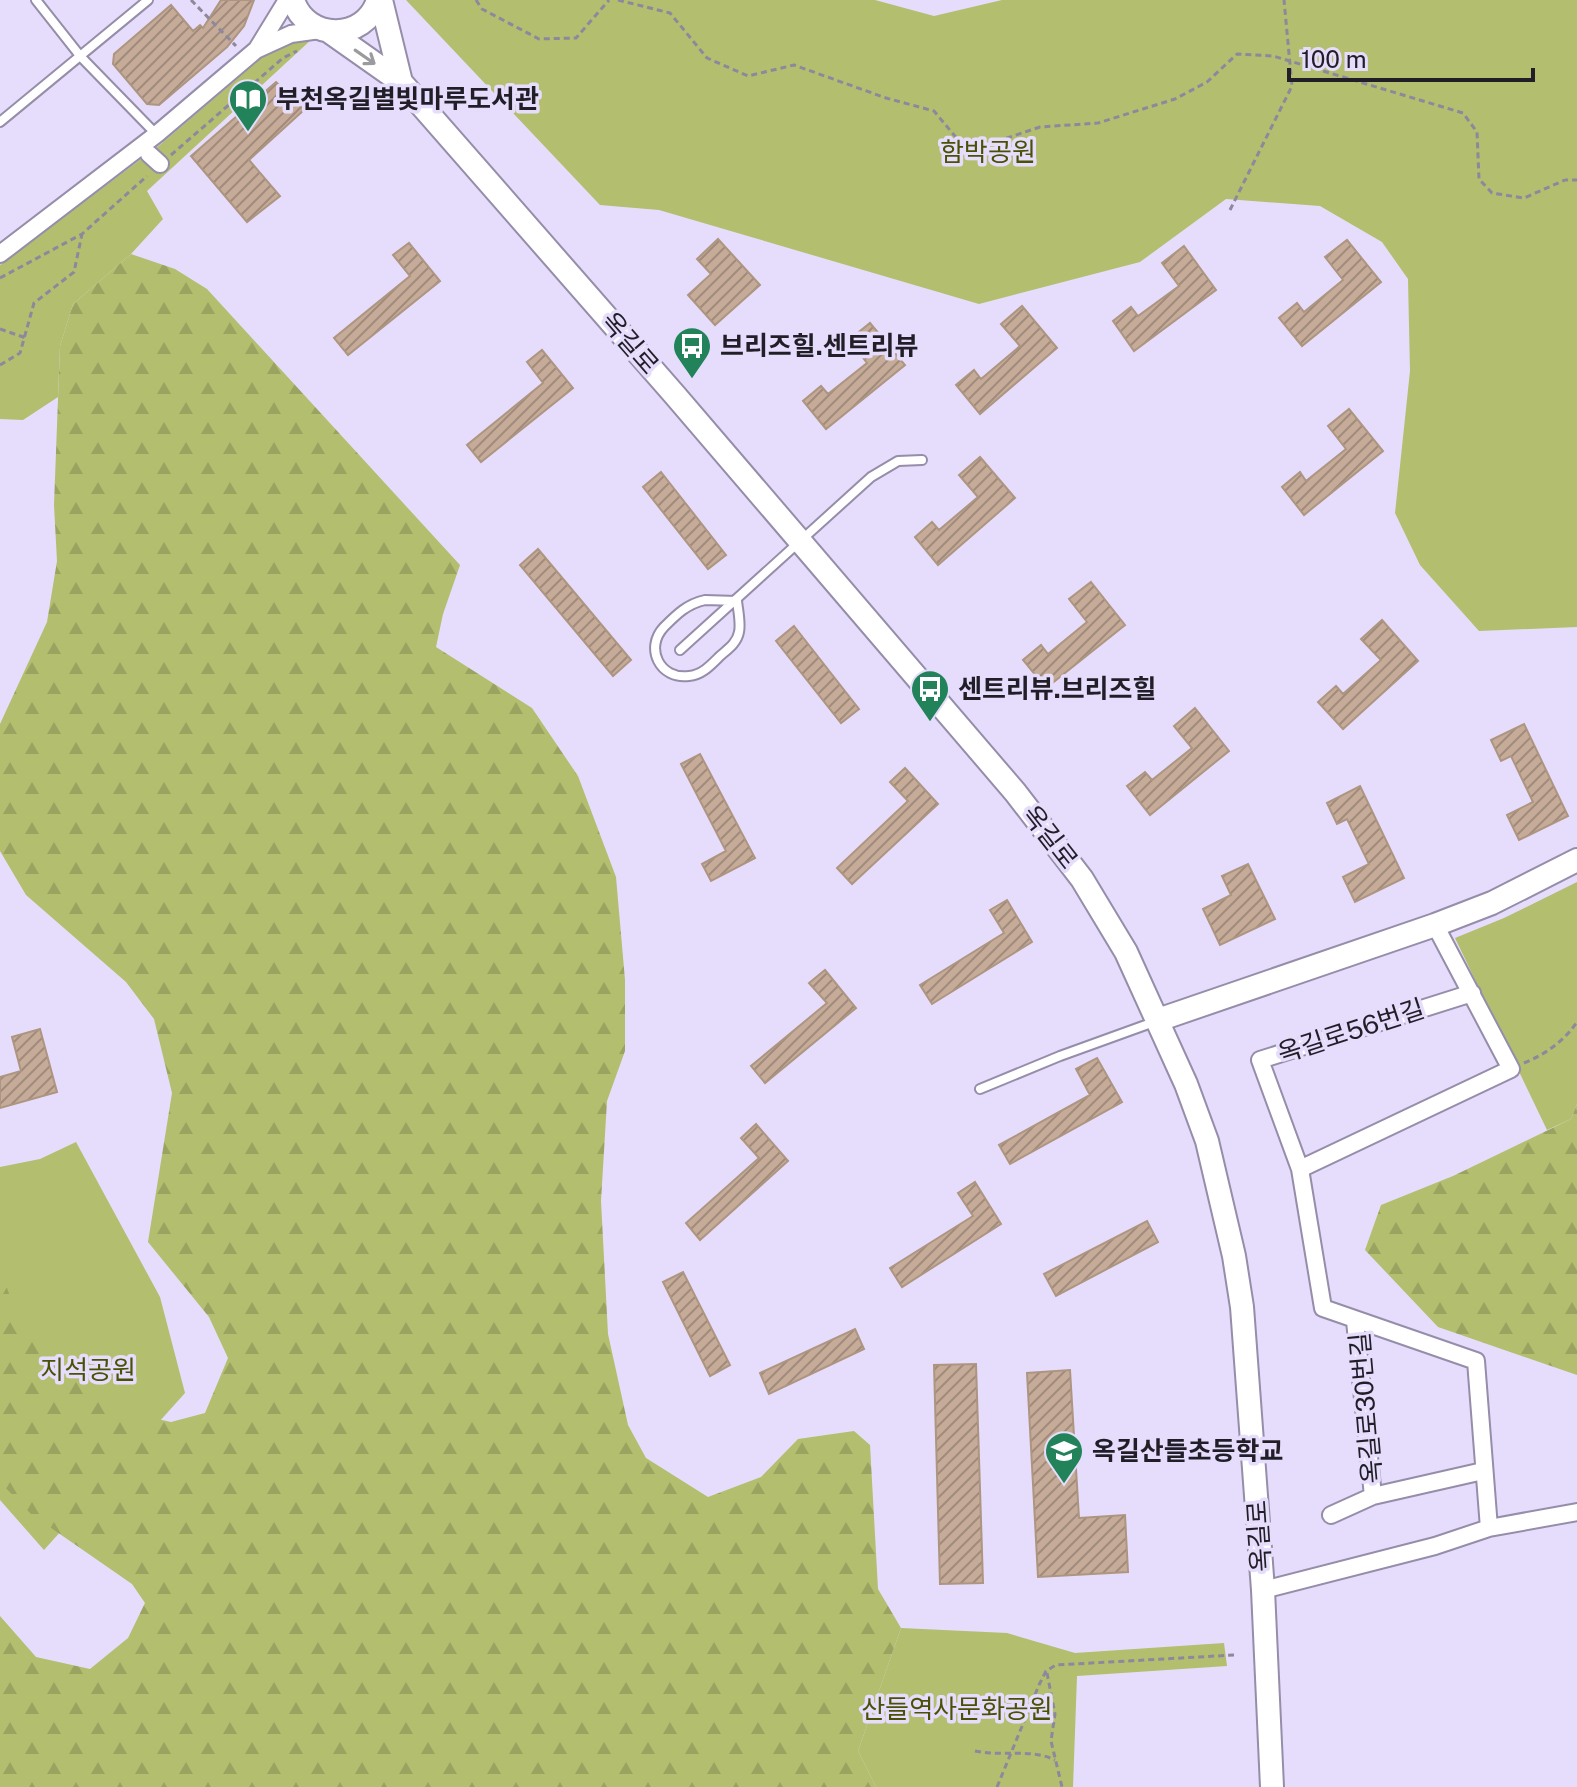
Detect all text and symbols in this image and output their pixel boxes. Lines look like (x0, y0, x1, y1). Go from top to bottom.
scale bar (1289, 32, 1533, 82)
text: 100 m (1301, 45, 1367, 73)
one-way arrow (354, 49, 376, 65)
library icon: 부천옥길별빛마루도서관 (227, 78, 269, 133)
place label: 부천옥길별빛마루도서관 (276, 83, 539, 114)
park label: 함박공원 (940, 136, 1036, 167)
street label: 옥길로 (595, 305, 666, 380)
bus stop icon: 브리즈힐.센트리뷰 (671, 325, 713, 380)
place label: 브리즈힐.센트리뷰 (720, 330, 918, 361)
bus stop icon: 센트리뷰.브리즈힐 (909, 668, 951, 723)
place label: 센트리뷰.브리즈힐 (958, 673, 1156, 704)
street label: 옥길로 (1016, 799, 1085, 875)
street label: 옥길로56번길 (1274, 992, 1428, 1069)
street label: 옥길로30번길 (1343, 1331, 1388, 1485)
park label: 지석공원 (40, 1354, 136, 1385)
school or university icon: 옥길산들초등학교 (1043, 1430, 1085, 1485)
place label: 옥길산들초등학교 (1092, 1435, 1283, 1466)
street label: 옥길로 (1241, 1499, 1276, 1573)
park label: 산들역사문화공원 (861, 1693, 1053, 1724)

